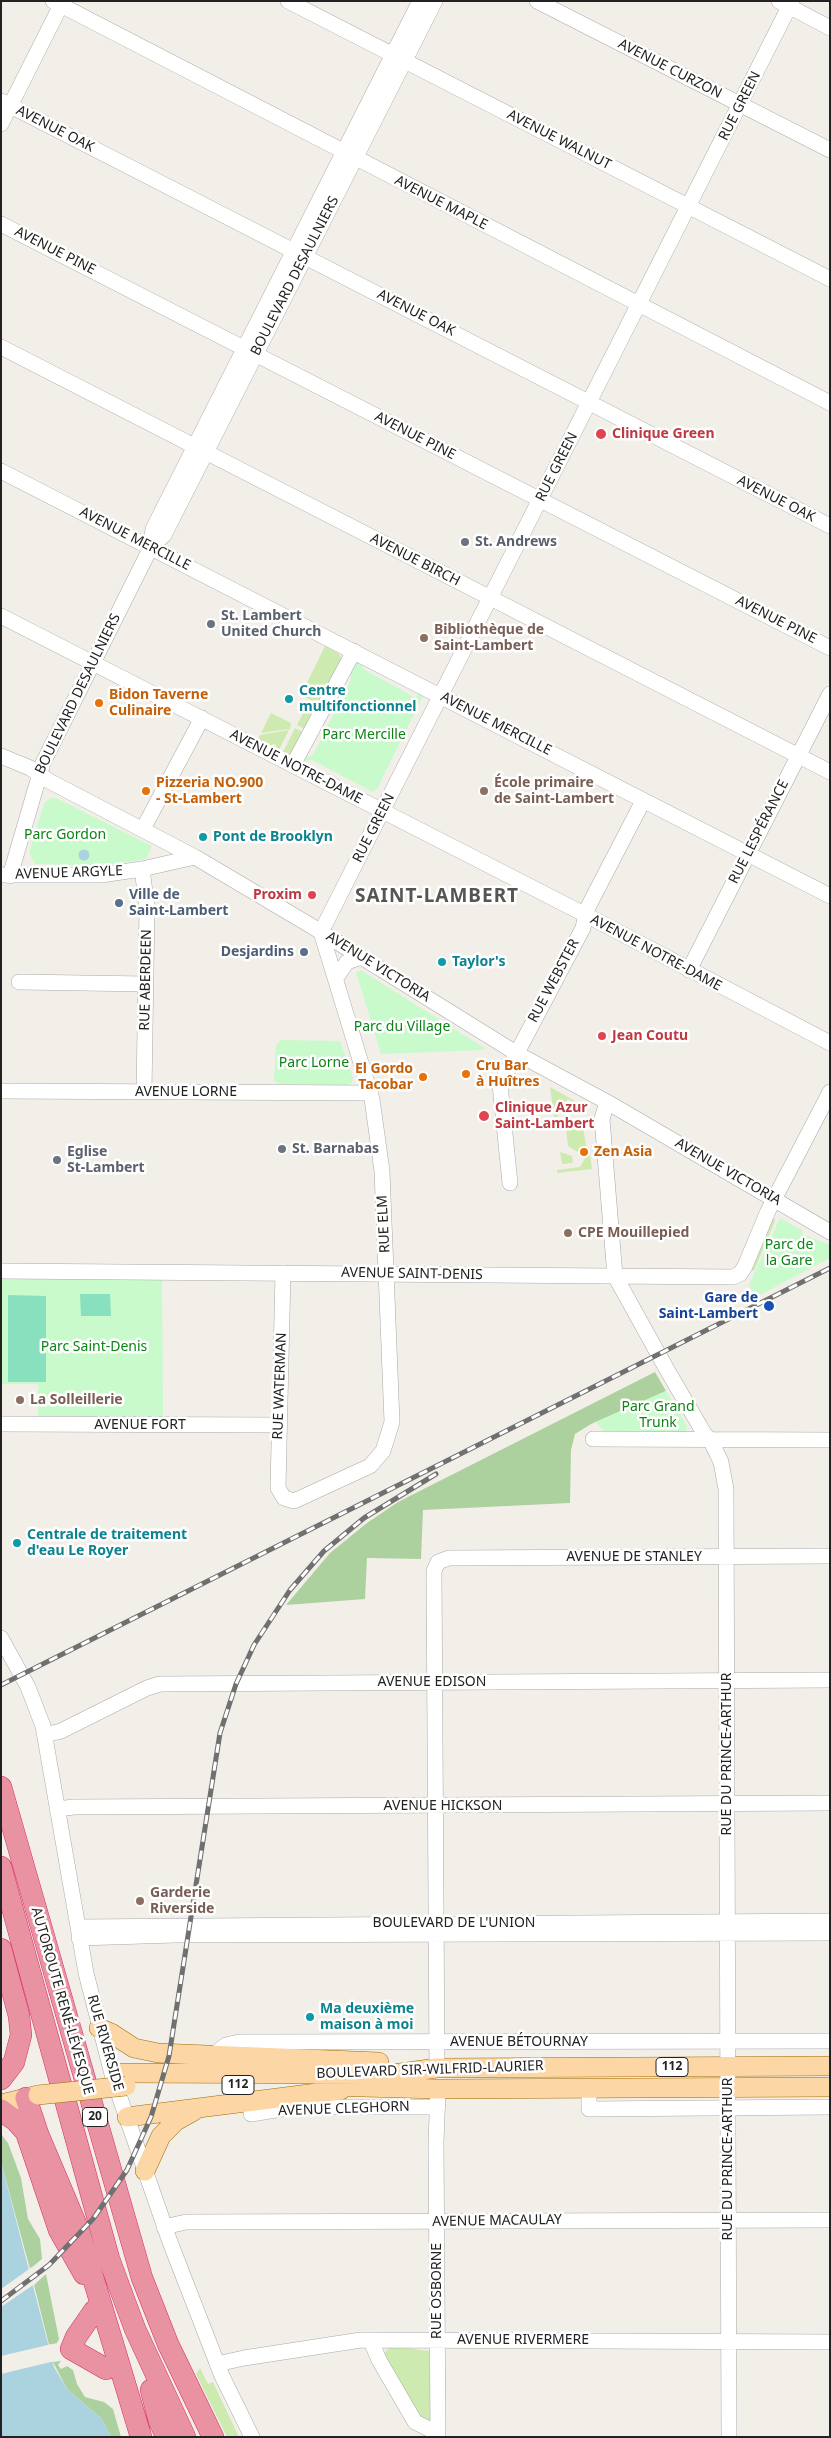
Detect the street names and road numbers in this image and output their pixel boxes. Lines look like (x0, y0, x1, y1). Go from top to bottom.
street label: AVENUE CURZON (615, 36, 725, 102)
street label: RUE GREEN (715, 69, 765, 143)
street label: AVENUE OAK (13, 102, 97, 156)
street label: AVENUE WALNUT (504, 107, 614, 173)
street label: AVENUE MAPLE (392, 172, 490, 234)
street label: BOULEVARD DESAULNIERS (247, 194, 343, 358)
street label: AVENUE PINE (12, 223, 98, 279)
street label: AVENUE OAK (374, 286, 458, 340)
street label: AVENUE PINE (372, 408, 458, 464)
street label: RUE GREEN (532, 430, 582, 504)
street label: AVENUE OAK (734, 472, 818, 526)
street label: AVENUE MERCILLE (77, 504, 193, 574)
street label: AVENUE BIRCH (367, 530, 463, 590)
street label: AVENUE PINE (733, 592, 819, 648)
street label: BOULEVARD DESAULNIERS (32, 611, 124, 777)
street label: AVENUE MERCILLE (438, 689, 554, 759)
street label: AVENUE NOTRE-DAME (227, 726, 365, 808)
street label: RUE LESPÉRANCE (726, 777, 792, 887)
street label: RUE GREEN (349, 791, 399, 865)
street label: AVENUE ARGYLE (15, 863, 123, 883)
street label: AVENUE NOTRE-DAME (588, 911, 724, 995)
street label: AVENUE VICTORIA (323, 928, 433, 1006)
street label: RUE ABERDEEN (137, 929, 155, 1031)
street label: RUE WEBSTER (525, 936, 583, 1026)
street label: AVENUE LORNE (135, 1084, 237, 1100)
street label: AVENUE VICTORIA (672, 1135, 784, 1209)
street label: RUE ELM (374, 1195, 394, 1253)
street label: AVENUE SAINT-DENIS (341, 1264, 483, 1284)
street label: RUE WATERMAN (270, 1332, 290, 1440)
street label: AVENUE FORT (94, 1417, 186, 1433)
street label: AVENUE DE STANLEY (566, 1549, 702, 1565)
street label: RUE DU PRINCE-ARTHUR (719, 1673, 735, 1835)
street label: AVENUE EDISON (378, 1674, 486, 1690)
street label: AVENUE HICKSON (384, 1798, 502, 1814)
street label: AUTOROUTE RENÉ-LÉVESQUE (27, 1905, 97, 2097)
street label: BOULEVARD DE L'UNION (373, 1915, 535, 1931)
street label: RUE RIVERSIDE (83, 1993, 127, 2093)
street label: AVENUE BÉTOURNAY (450, 2034, 588, 2050)
street label: BOULEVARD SIR-WILFRID-LAURIER (316, 2058, 544, 2082)
road number: 112 (656, 2058, 688, 2076)
road number: 112 (222, 2076, 254, 2094)
street label: RUE DU PRINCE-ARTHUR (720, 2078, 736, 2240)
street label: AVENUE CLEGHORN (278, 2098, 410, 2120)
road number: 20 (82, 2108, 108, 2126)
street label: AVENUE MACAULAY (432, 2211, 562, 2231)
street label: RUE OSBORNE (429, 2243, 445, 2339)
street label: AVENUE RIVERMERE (457, 2332, 589, 2348)

